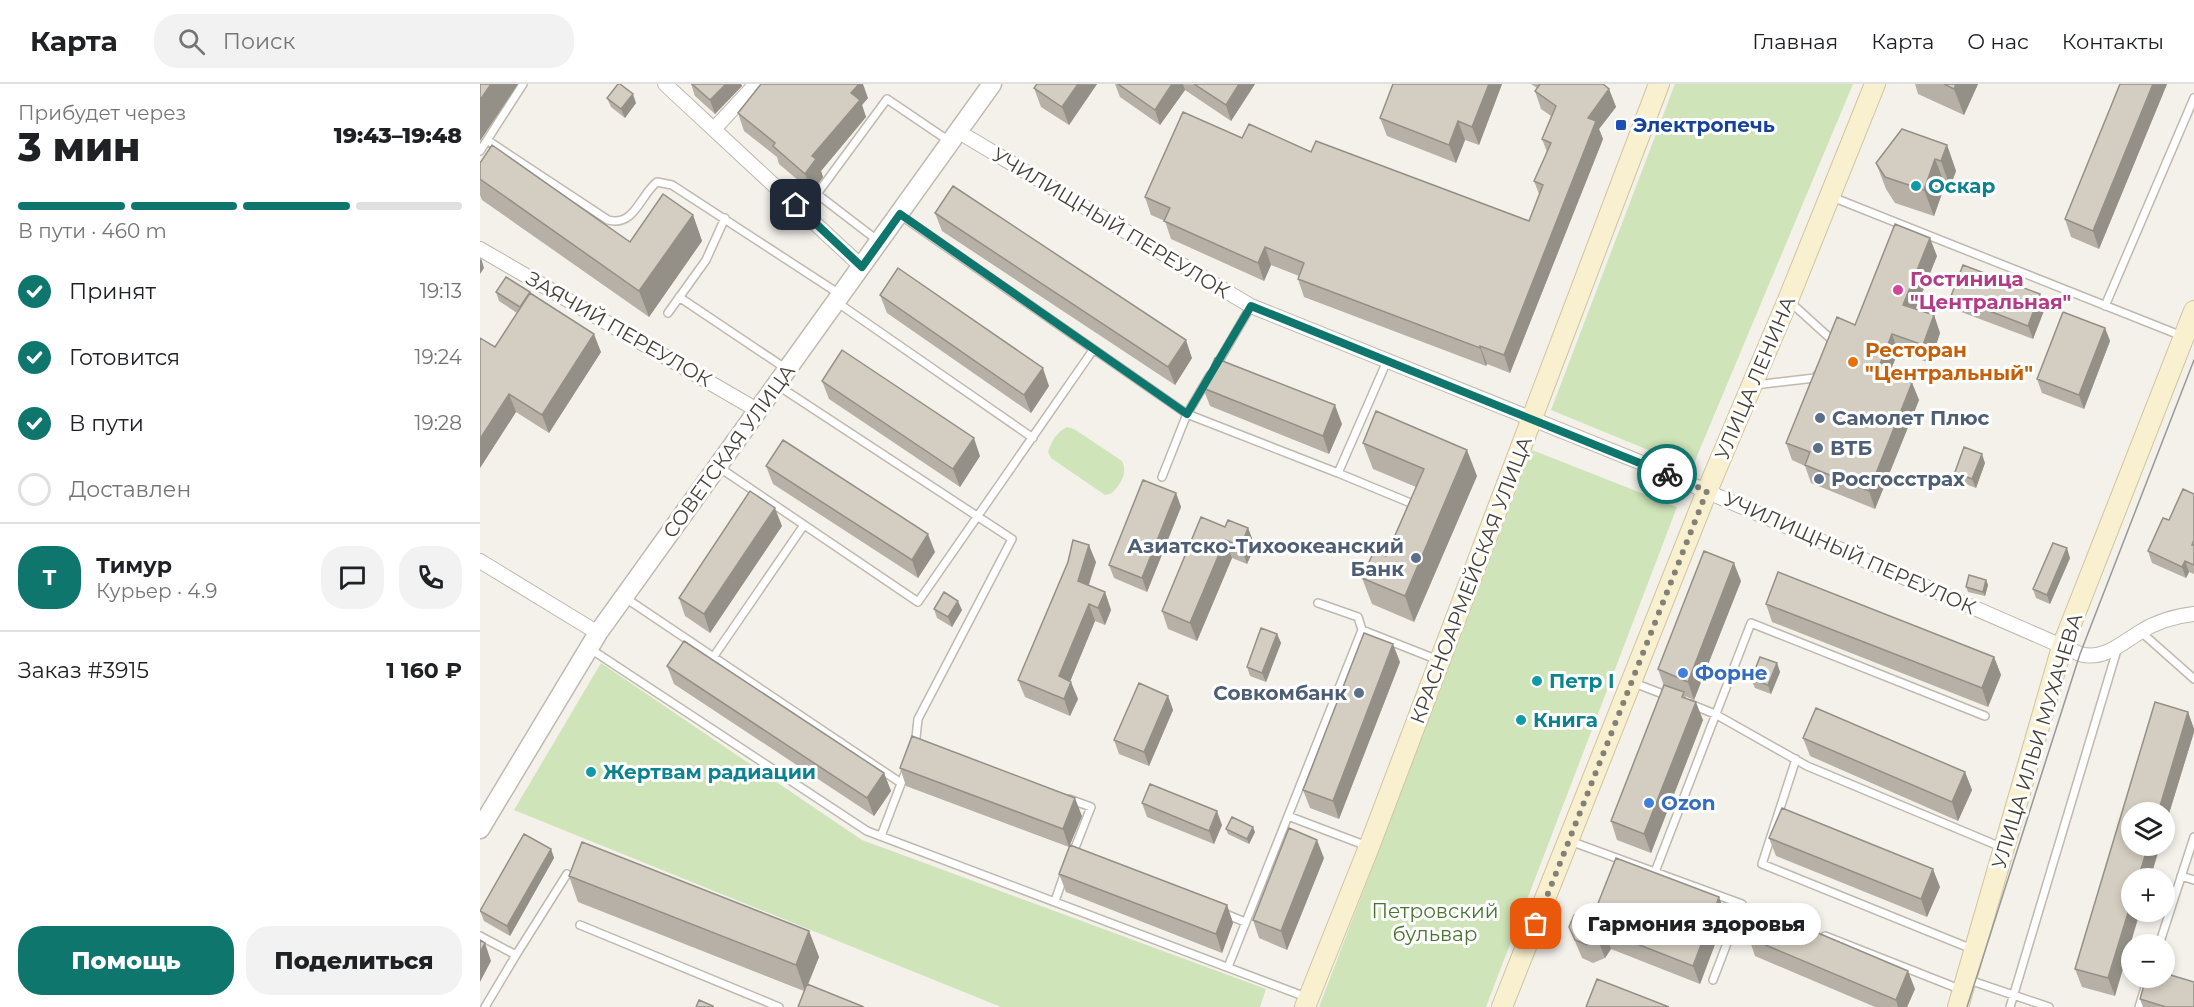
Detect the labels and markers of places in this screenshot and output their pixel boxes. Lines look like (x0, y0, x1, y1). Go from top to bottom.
place label: Электропечь (1633, 113, 1775, 137)
marker: Электропечь (1614, 118, 1628, 132)
place label: Оскар (1928, 174, 1995, 198)
pin (770, 179, 821, 230)
marker: Оскар (1909, 179, 1923, 193)
place label: Гостиница "Центральная" (1910, 267, 2071, 314)
marker: Гостиница "Центральная" (1891, 283, 1905, 297)
place label: Ресторан "Центральный" (1865, 338, 2033, 385)
marker: Ресторан "Центральный" (1846, 355, 1860, 369)
place label: Самолет Плюс (1832, 406, 1990, 430)
marker: Самолет Плюс (1813, 411, 1827, 425)
place label: ВТБ (1830, 436, 1872, 460)
marker: ВТБ (1811, 441, 1825, 455)
place label: Росгосстрах (1831, 467, 1965, 491)
marker: Росгосстрах (1812, 472, 1826, 486)
place label: Азиатско-Тихоокеанский Банк (1127, 534, 1404, 581)
marker: Азиатско-Тихоокеанский Банк (1409, 551, 1423, 565)
place label: Форне (1695, 661, 1768, 685)
marker: Форне (1676, 666, 1690, 680)
place label: Петр I (1549, 669, 1615, 693)
marker: Петр I (1530, 674, 1544, 688)
place label: Совкомбанк (1213, 681, 1347, 705)
marker: Совкомбанк (1352, 686, 1366, 700)
place label: Книга (1533, 708, 1598, 732)
marker: Книга (1514, 713, 1528, 727)
place label: Жертвам радиации (603, 760, 816, 784)
marker: Жертвам радиации (584, 765, 598, 779)
place label: Ozon (1661, 791, 1716, 815)
marker: Ozon (1642, 796, 1656, 810)
pin (1510, 898, 1561, 949)
callout: Гармония здоровья (1572, 903, 1821, 945)

